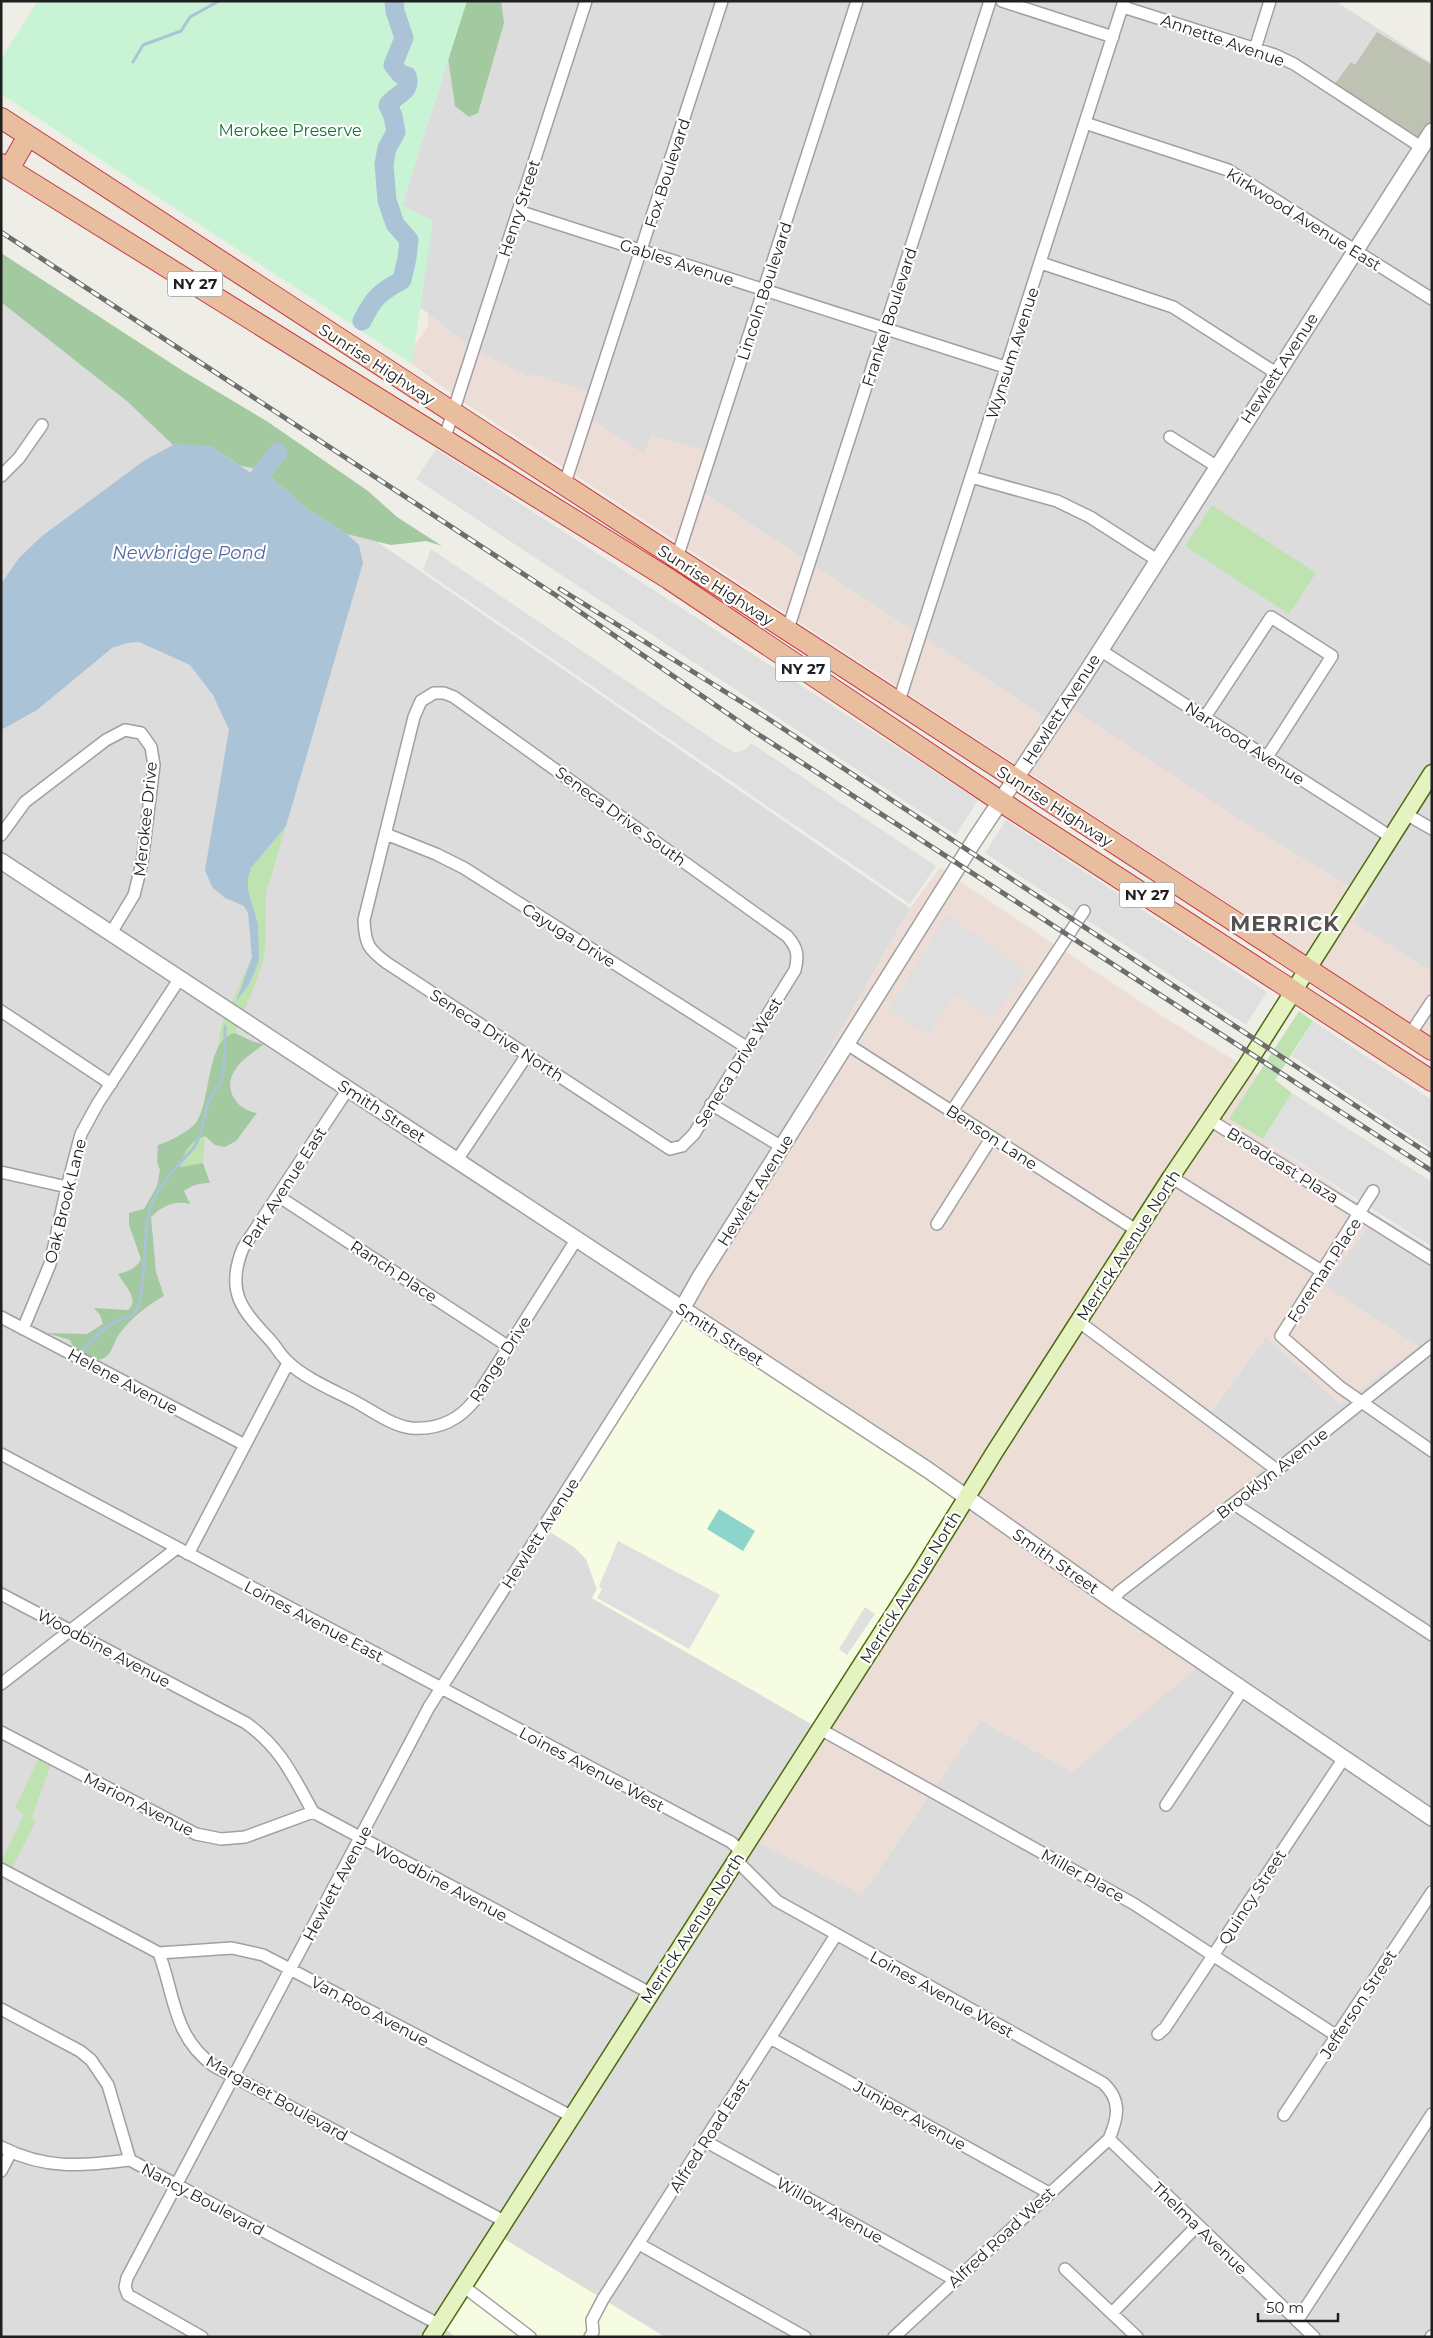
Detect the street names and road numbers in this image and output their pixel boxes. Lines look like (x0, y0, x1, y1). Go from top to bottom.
street label: Annette Avenue (1159, 10, 1287, 71)
street label: Fox Boulevard (641, 116, 694, 230)
street label: Henry Street (495, 157, 544, 259)
street label: Kirkwood Avenue East (1223, 164, 1385, 275)
street label: Lincoln Boulevard (733, 220, 796, 363)
street label: Gables Avenue (617, 235, 736, 290)
street label: Frankel Boulevard (858, 245, 921, 389)
road number: NY 27 (168, 272, 222, 296)
street label: Wynsum Avenue (982, 285, 1043, 421)
street label: Hewlett Avenue (1237, 309, 1322, 427)
street label: Sunrise Highway (315, 320, 438, 409)
street label: Sunrise Highway (654, 541, 777, 630)
street label: Hewlett Avenue (1019, 650, 1104, 768)
road number: NY 27 (776, 656, 830, 682)
street label: Narwood Avenue (1182, 698, 1308, 789)
street label: Merokee Drive (130, 760, 161, 878)
street label: Sunrise Highway (993, 762, 1116, 851)
street label: Seneca Drive South (552, 763, 690, 870)
road number: NY 27 (1120, 882, 1174, 908)
street label: Cayuga Drive (519, 899, 619, 972)
street label: Seneca Drive North (426, 985, 567, 1086)
street label: Seneca Drive West (691, 993, 786, 1131)
street label: Smith Street (334, 1076, 430, 1147)
street label: Benson Lane (943, 1101, 1041, 1174)
street label: Park Avenue East (238, 1123, 331, 1251)
street label: Broadcast Plaza (1223, 1123, 1342, 1207)
street label: Hewlett Avenue (713, 1131, 797, 1250)
street label: Oak Brook Lane (41, 1137, 90, 1266)
street label: Merrick Avenue North (1073, 1166, 1184, 1324)
street label: Foreman Place (1284, 1214, 1365, 1326)
street label: Ranch Place (347, 1236, 441, 1306)
street label: Smith Street (672, 1299, 768, 1370)
street label: Range Drive (466, 1313, 535, 1406)
street label: Helene Avenue (65, 1344, 181, 1418)
street label: Brooklyn Avenue (1213, 1424, 1332, 1523)
street label: Hewlett Avenue (498, 1474, 583, 1592)
street label: Merrick Avenue North (856, 1508, 965, 1667)
street label: Smith Street (1009, 1525, 1103, 1598)
street label: Loines Avenue East (241, 1577, 387, 1666)
street label: Woodbine Avenue (34, 1605, 174, 1692)
street label: Loines Avenue West (516, 1723, 668, 1816)
street label: Marion Avenue (81, 1769, 197, 1840)
street label: Hewlett Avenue (299, 1822, 376, 1944)
street label: Woodbine Avenue (371, 1839, 511, 1926)
street label: Miller Place (1038, 1845, 1128, 1906)
street label: Quincy Street (1215, 1846, 1290, 1948)
street label: Merrick Avenue North (637, 1849, 748, 2007)
street label: Jefferson Street (1316, 1946, 1401, 2063)
street label: Loines Avenue West (866, 1947, 1017, 2042)
street label: Van Roo Avenue (307, 1972, 432, 2051)
street label: Margaret Boulevard (202, 2051, 351, 2145)
street label: Alfred Road East (665, 2074, 754, 2196)
street label: Juniper Avenue (849, 2076, 969, 2154)
street label: Nancy Boulevard (138, 2159, 268, 2240)
street label: Willow Avenue (773, 2173, 886, 2248)
street label: Thelma Avenue (1148, 2178, 1251, 2279)
street label: Alfred Road West (944, 2183, 1059, 2292)

